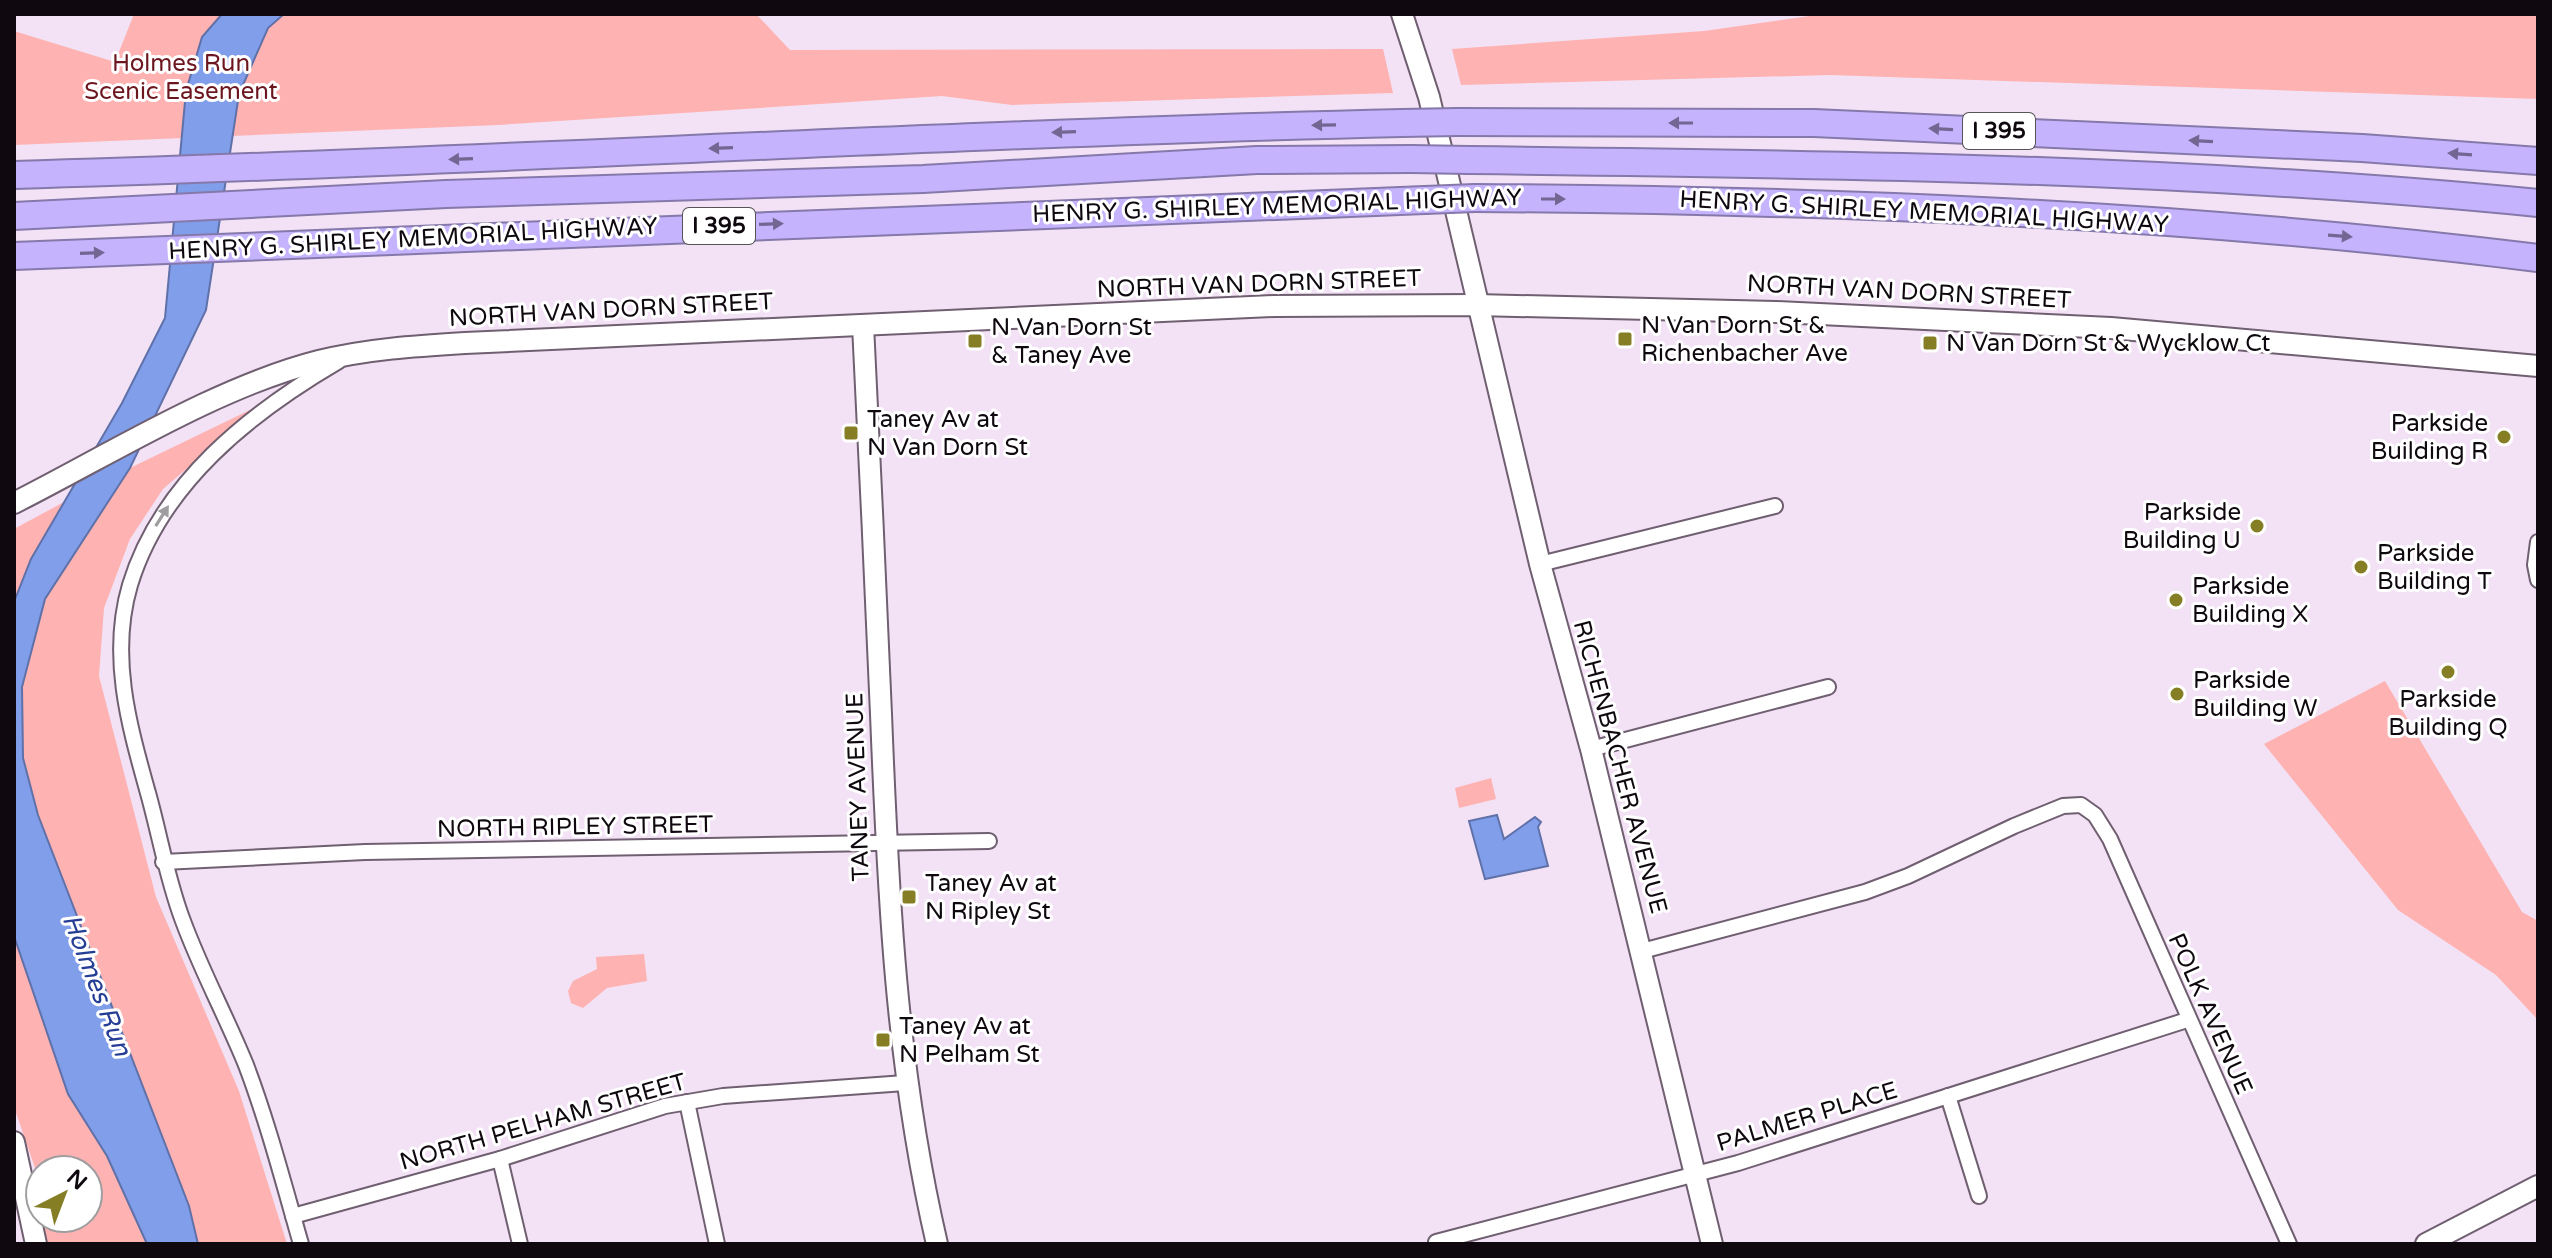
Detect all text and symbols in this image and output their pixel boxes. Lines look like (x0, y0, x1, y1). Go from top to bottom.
park label: Holmes Run Scenic Easement (84, 49, 278, 106)
road number: I 395 (1963, 113, 2035, 149)
one-way arrow (1668, 117, 1693, 129)
one-way arrow (1311, 119, 1336, 131)
one-way arrow (1928, 122, 1953, 135)
one-way arrow (1051, 126, 1076, 139)
one-way arrow (2188, 134, 2213, 147)
one-way arrow (708, 142, 733, 155)
one-way arrow (2447, 147, 2472, 160)
one-way arrow (448, 153, 473, 166)
street label: HENRY G. SHIRLEY MEMORIAL HIGHWAY (1032, 183, 1522, 229)
street label: HENRY G. SHIRLEY MEMORIAL HIGHWAY (1679, 185, 2169, 239)
one-way arrow (1541, 193, 1566, 205)
road number: I 395 (683, 208, 755, 244)
street label: HENRY G. SHIRLEY MEMORIAL HIGHWAY (168, 212, 658, 266)
one-way arrow (759, 217, 784, 230)
one-way arrow (2328, 230, 2353, 243)
one-way arrow (80, 246, 105, 259)
street label: NORTH VAN DORN STREET (1096, 264, 1422, 304)
street label: NORTH VAN DORN STREET (1746, 269, 2072, 315)
street label: NORTH VAN DORN STREET (448, 287, 774, 333)
place label: N Van Dorn St & Richenbacher Ave (1641, 311, 1848, 368)
place label: N Van Dorn St & Taney Ave (991, 313, 1152, 370)
place label: N Van Dorn St & Wycklow Ct (1946, 329, 2271, 358)
marker: N Van Dorn St & Richenbacher Ave (1616, 330, 1634, 348)
marker: N Van Dorn St & Taney Ave (966, 332, 984, 350)
marker: N Van Dorn St & Wycklow Ct (1921, 334, 1939, 352)
place label: Taney Av at N Van Dorn St (867, 405, 1028, 462)
place label: Parkside Building R (2371, 409, 2488, 466)
marker: Taney Av at N Van Dorn St (842, 424, 860, 442)
marker: Parkside Building R (2495, 428, 2513, 446)
place label: Parkside Building U (2123, 498, 2241, 555)
one-way arrow (155, 505, 169, 527)
marker: Parkside Building U (2248, 517, 2266, 535)
place label: Parkside Building T (2377, 539, 2492, 596)
marker: Parkside Building T (2352, 558, 2370, 576)
place label: Parkside Building X (2192, 572, 2308, 629)
marker: Parkside Building X (2167, 591, 2185, 609)
street label: RICHENBACHER AVENUE (1567, 617, 1673, 917)
marker: Parkside Building Q (2439, 663, 2457, 681)
place label: Parkside Building W (2193, 666, 2317, 723)
marker: Parkside Building W (2168, 685, 2186, 703)
place label: Parkside Building Q (2388, 685, 2508, 742)
street label: TANEY AVENUE (840, 692, 876, 882)
street label: NORTH RIPLEY STREET (437, 810, 714, 844)
place label: Taney Av at N Ripley St (925, 869, 1057, 926)
marker: Taney Av at N Ripley St (900, 888, 918, 906)
water label: Holmes Run (56, 910, 139, 1061)
street label: POLK AVENUE (2161, 929, 2259, 1099)
place label: Taney Av at N Pelham St (899, 1012, 1040, 1069)
marker: Taney Av at N Pelham St (874, 1031, 892, 1049)
street label: NORTH PELHAM STREET (397, 1067, 690, 1177)
street label: PALMER PLACE (1713, 1076, 1901, 1158)
north arrow (24, 1154, 104, 1234)
text: N (61, 1164, 92, 1195)

